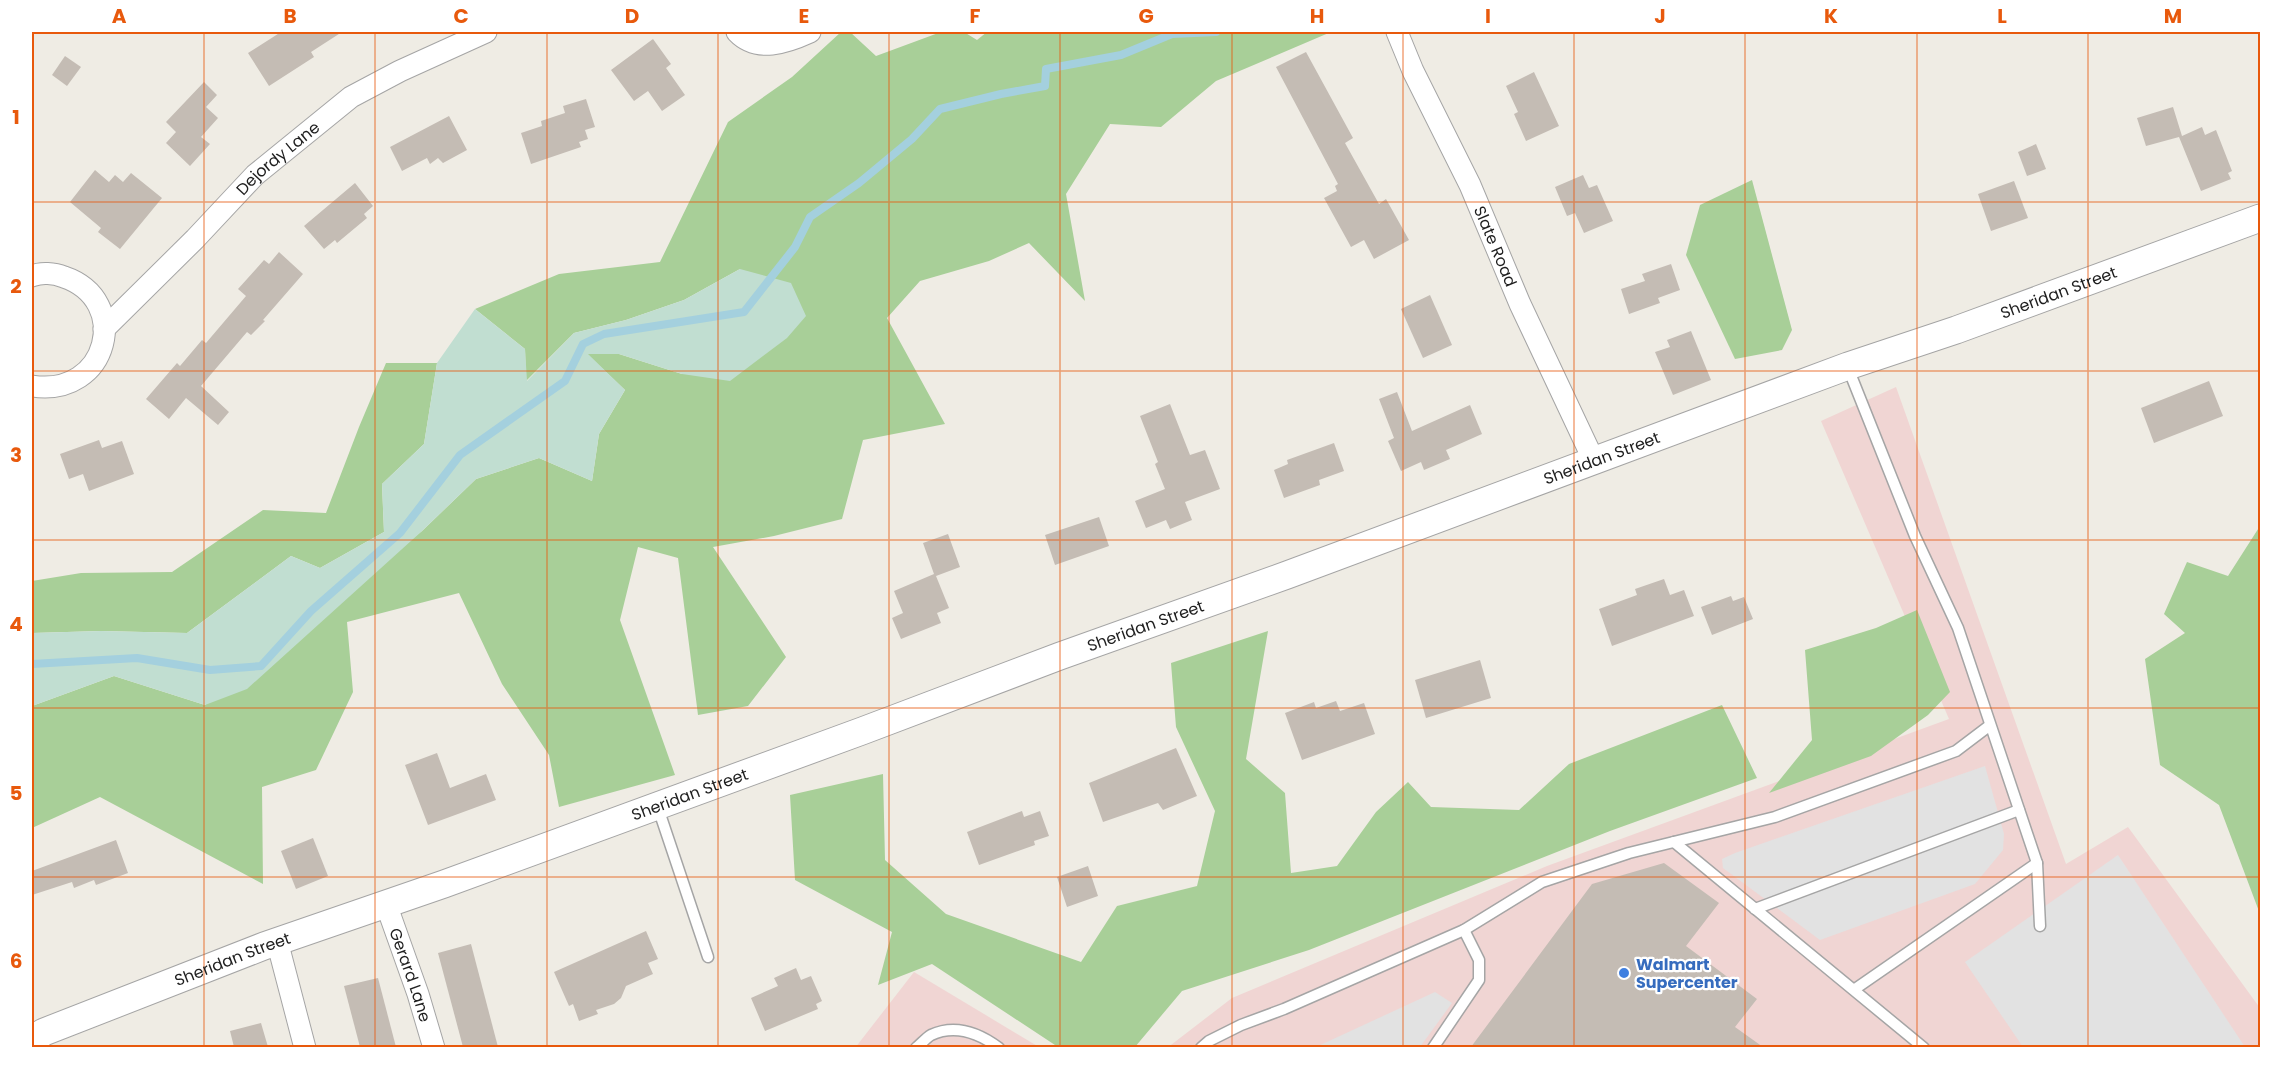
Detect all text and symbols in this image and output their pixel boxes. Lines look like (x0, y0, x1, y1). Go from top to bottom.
text: A (112, 2, 127, 30)
text: B (283, 2, 297, 30)
text: C (453, 2, 469, 30)
text: D (625, 2, 639, 30)
text: E (799, 2, 809, 30)
text: F (970, 2, 981, 30)
text: G (1138, 2, 1154, 30)
text: H (1310, 2, 1324, 30)
text: I (1485, 2, 1491, 30)
text: J (1654, 2, 1666, 30)
text: K (1824, 2, 1838, 30)
text: L (1997, 2, 2007, 30)
text: M (2164, 2, 2182, 30)
text: 1 (12, 103, 20, 131)
street label: Dejordy Lane (231, 116, 325, 200)
street label: Slate Road (1468, 202, 1522, 290)
street label: Sheridan Street (1997, 261, 2120, 325)
text: 2 (10, 272, 22, 300)
street label: Sheridan Street (1540, 426, 1663, 490)
text: 3 (10, 441, 22, 469)
street label: Sheridan Street (1084, 595, 1207, 657)
text: 4 (9, 610, 23, 638)
street label: Sheridan Street (628, 763, 751, 826)
text: 5 (10, 779, 23, 807)
street label: Gerard Lane (383, 925, 437, 1025)
street label: Sheridan Street (171, 927, 294, 992)
text: 6 (10, 947, 22, 975)
place label: Walmart Supercenter (1636, 953, 1738, 994)
marker: Walmart Supercenter (1617, 966, 1631, 980)

